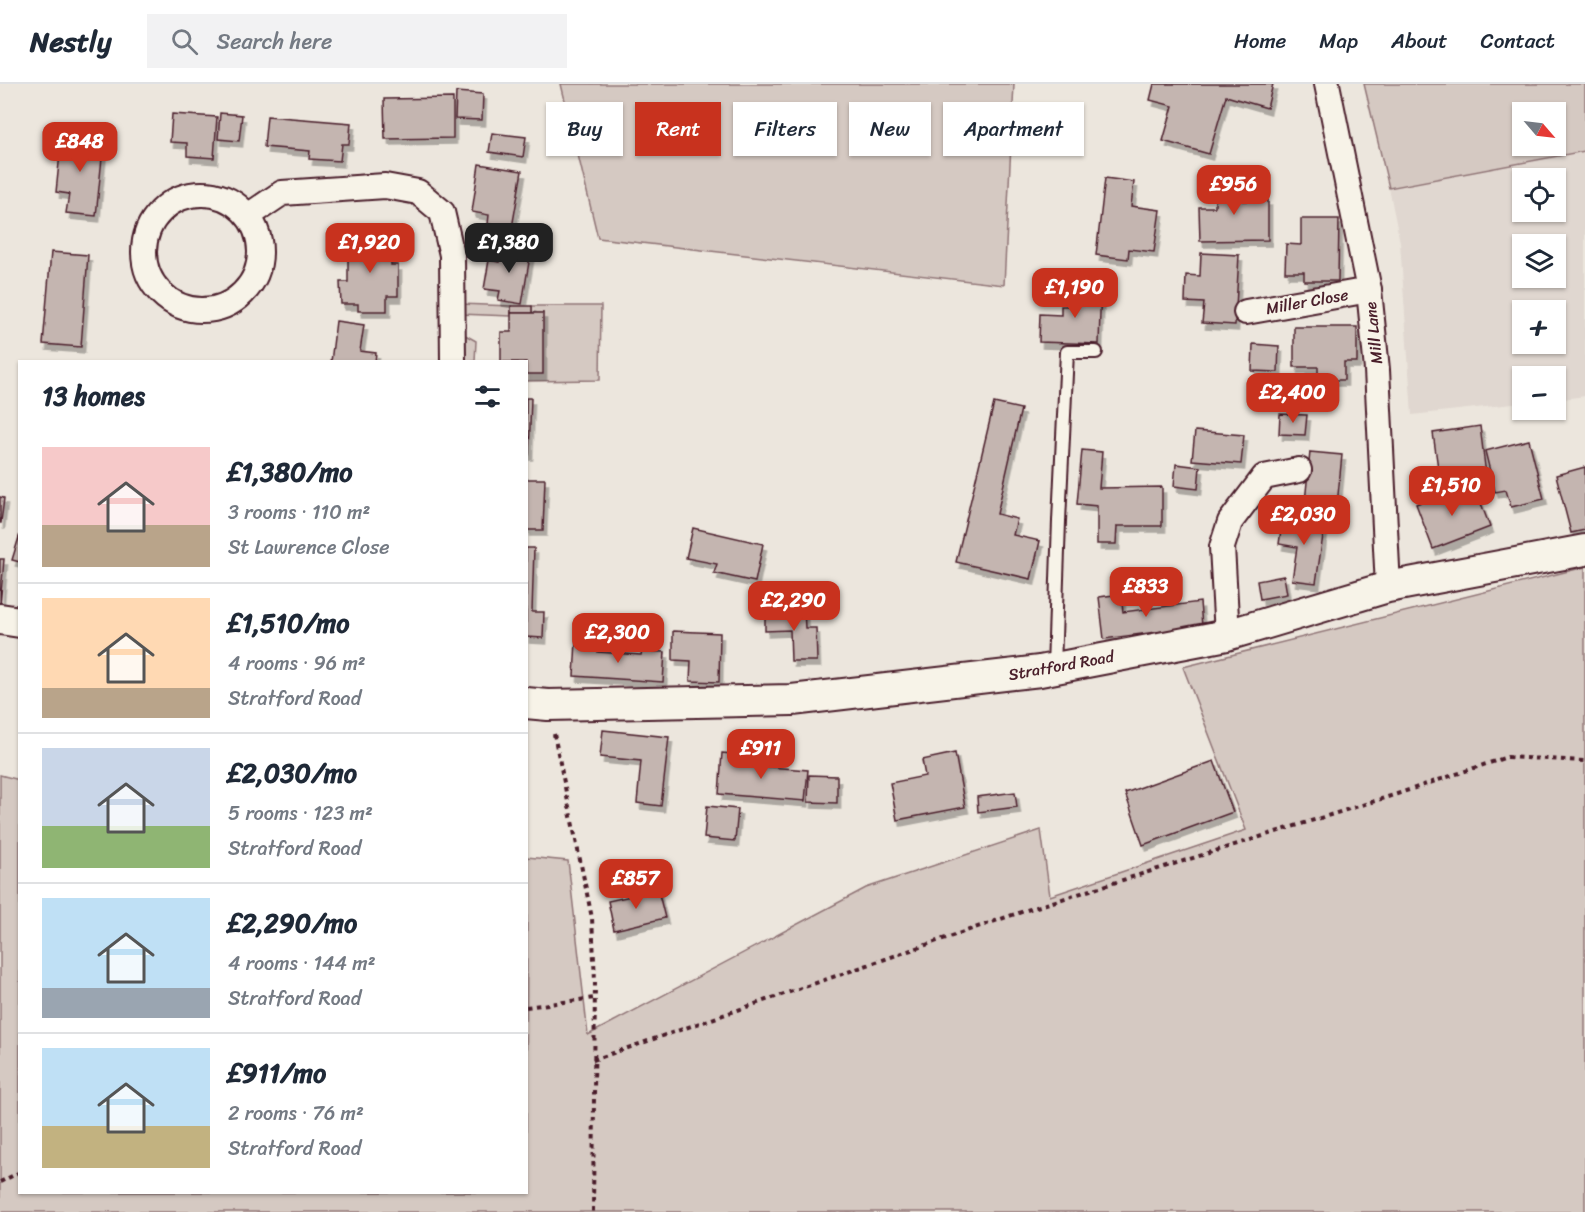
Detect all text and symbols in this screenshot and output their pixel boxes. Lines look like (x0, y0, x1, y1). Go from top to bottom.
search box (147, 14, 567, 68)
text: Nestly (30, 17, 111, 66)
text: Search here (216, 22, 332, 61)
text: Home (1234, 22, 1286, 60)
text: Map (1319, 22, 1358, 60)
text: About (1391, 22, 1448, 60)
text: Contact (1481, 22, 1555, 60)
icon: search (168, 25, 201, 58)
chip: Buy (546, 102, 623, 156)
chip: Rent (635, 102, 721, 156)
chip: Filters (733, 102, 837, 156)
chip: New (849, 102, 931, 156)
chip: Apartment (943, 102, 1084, 156)
north arrow (1512, 102, 1566, 156)
map controls (1512, 102, 1566, 420)
pin: £848 (44, 122, 116, 173)
text: £848 (56, 124, 104, 159)
pin: £956 (1198, 165, 1270, 216)
text: £956 (1211, 167, 1257, 202)
button: locate (1512, 168, 1566, 222)
pin: £1,920 (321, 223, 419, 274)
pin: £1,380 (460, 223, 558, 274)
text: £1,920 (339, 225, 401, 260)
text: £1,380 (479, 225, 539, 260)
button: layers (1512, 234, 1566, 288)
pin: £1,190 (1026, 268, 1124, 319)
text: £1,190 (1046, 270, 1104, 305)
street label: Miller Close (1263, 280, 1351, 323)
street label: Mill Lane (1356, 300, 1391, 366)
button: + (1512, 300, 1566, 354)
button: − (1512, 366, 1566, 420)
text: 13 homes (42, 373, 145, 419)
pin: £2,400 (1244, 373, 1342, 424)
text: £2,400 (1260, 375, 1326, 410)
icon: filters (471, 380, 504, 413)
text: £1,380/mo (228, 449, 352, 495)
pin: £1,510 (1403, 466, 1501, 517)
text: £1,510 (1423, 468, 1481, 503)
icon: home (90, 471, 162, 543)
text: 3 rooms · 110 m² (228, 495, 370, 530)
pin: £2,030 (1255, 495, 1353, 546)
text: £2,030 (1272, 497, 1336, 532)
text: St Lawrence Close (228, 530, 390, 565)
pin: £833 (1110, 567, 1182, 618)
text: £833 (1124, 569, 1168, 604)
pin: £2,290 (745, 581, 843, 632)
text: £2,290 (762, 583, 826, 618)
text: £1,510/mo (228, 600, 349, 646)
pin: £2,300 (569, 613, 667, 664)
text: £2,300 (586, 615, 650, 650)
icon: home (90, 622, 162, 694)
street label: Stratford Road (1006, 642, 1118, 689)
text: 4 rooms · 96 m² (228, 646, 366, 681)
text: Stratford Road (228, 681, 361, 716)
pin: £911 (725, 729, 797, 780)
text: £911 (741, 731, 781, 766)
text: £2,030/mo (228, 750, 357, 796)
icon: home (90, 772, 162, 844)
text: 5 rooms · 123 m² (228, 796, 373, 831)
text: Stratford Road (228, 831, 361, 866)
pin: £857 (600, 859, 672, 910)
text: £857 (613, 861, 659, 896)
text: £2,290/mo (228, 900, 357, 946)
icon: home (90, 922, 162, 994)
text: 4 rooms · 144 m² (228, 946, 376, 981)
text: Stratford Road (228, 981, 361, 1016)
text: £911/mo (228, 1050, 326, 1096)
icon: home (90, 1072, 162, 1144)
text: 2 rooms · 76 m² (228, 1096, 364, 1131)
text: Stratford Road (228, 1131, 361, 1166)

